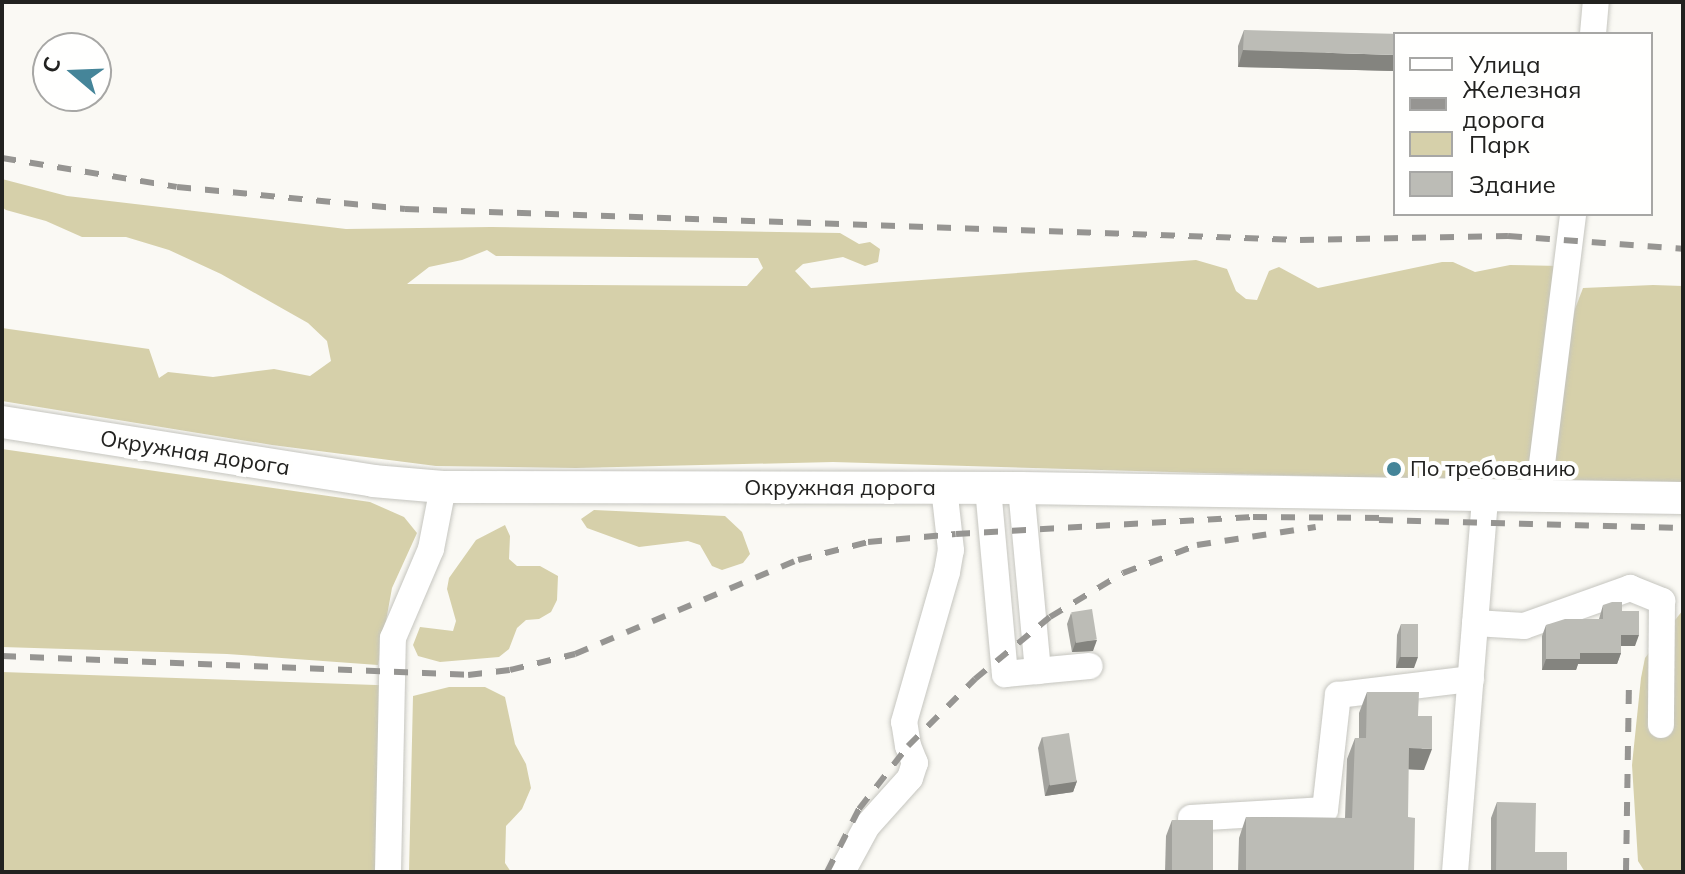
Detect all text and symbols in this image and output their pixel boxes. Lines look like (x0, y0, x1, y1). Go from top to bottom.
north arrow (32, 32, 112, 112)
legend (1393, 32, 1653, 216)
text: Улица (1469, 49, 1541, 79)
text: С (36, 53, 67, 77)
text: Железная дорога (1463, 74, 1581, 134)
text: Парк (1469, 129, 1530, 159)
text: Здание (1469, 169, 1556, 199)
street label: Окружная дорога (98, 425, 292, 481)
place label: По требованию (1410, 456, 1576, 482)
marker: По требованию (1385, 460, 1403, 478)
street label: Окружная дорога (744, 475, 936, 501)

